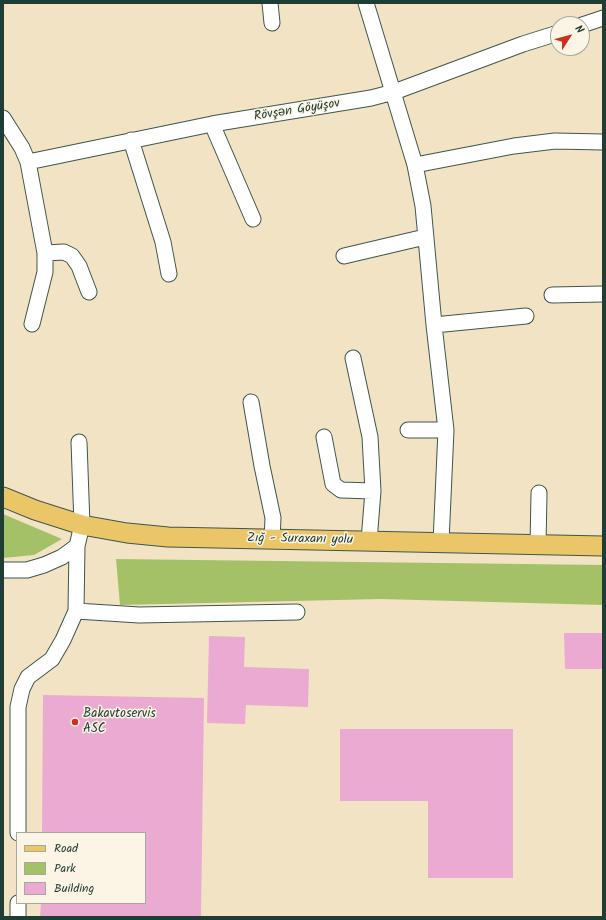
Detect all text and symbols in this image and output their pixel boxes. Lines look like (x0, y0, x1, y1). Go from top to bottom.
north arrow (550, 16, 590, 56)
text: N (570, 21, 588, 38)
street label: Rövşən Göyüşov (253, 96, 341, 126)
street label: Zığ - Suraxanı yolu (247, 531, 353, 549)
place label: Bakavtoservis ASC (83, 707, 156, 738)
marker: Bakavtoservis ASC (70, 717, 80, 727)
legend (16, 832, 146, 904)
text: Road (54, 839, 78, 858)
text: Park (54, 859, 76, 878)
text: Building (54, 879, 94, 898)

